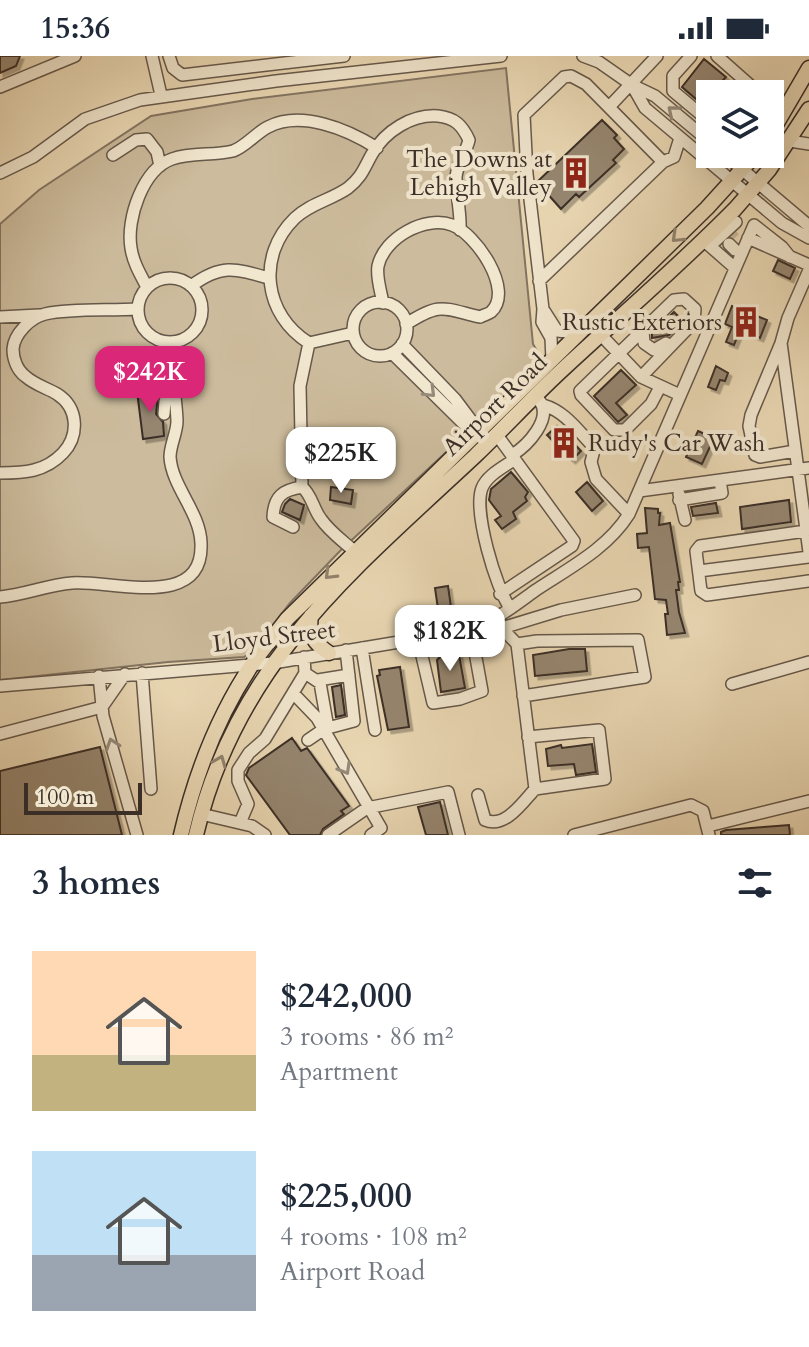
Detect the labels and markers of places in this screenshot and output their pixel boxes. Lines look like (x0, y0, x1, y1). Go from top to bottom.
place label: The Downs at Lehigh Valley (406, 143, 552, 204)
building icon: The Downs at Lehigh Valley (559, 156, 593, 190)
building icon: Rustic Exteriors (729, 305, 763, 339)
place label: Rustic Exteriors (562, 306, 722, 339)
pin: $242K (94, 346, 206, 414)
building icon: Rudy's Car Wash (547, 426, 581, 460)
pin: $225K (285, 427, 397, 495)
place label: Rudy's Car Wash (588, 427, 765, 460)
pin: $182K (394, 605, 506, 673)

